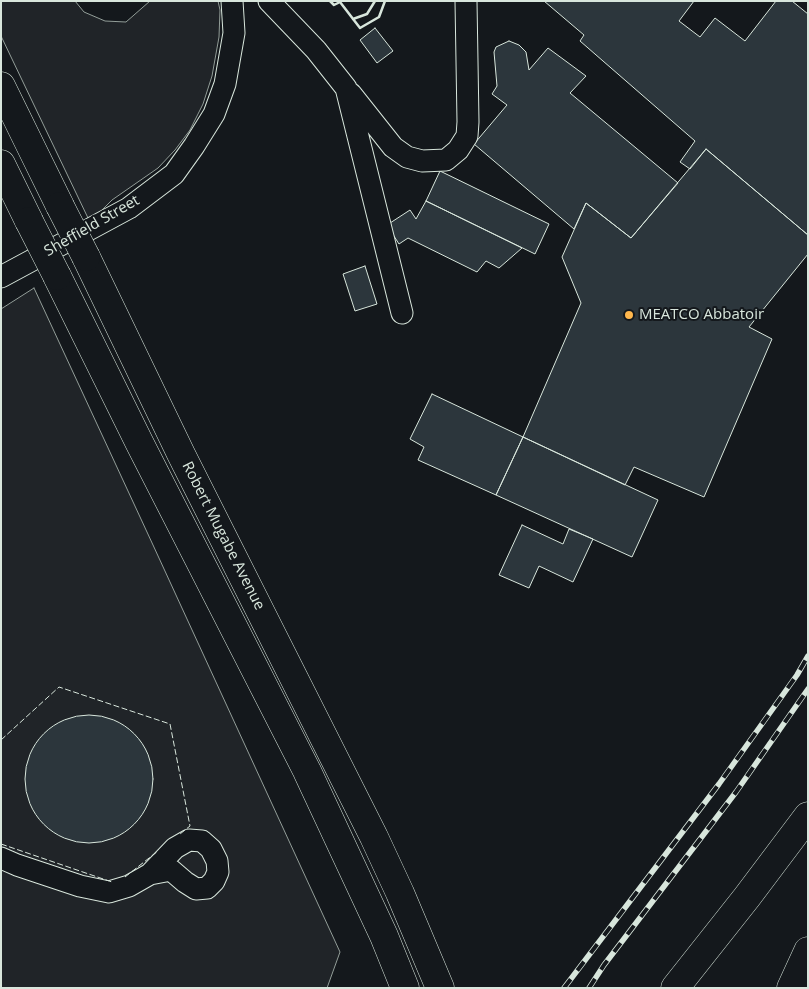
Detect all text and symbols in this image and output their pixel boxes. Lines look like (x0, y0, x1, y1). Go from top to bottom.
street label: Sheffield Street (41, 191, 143, 261)
place label: MEATCO Abbatoir (639, 306, 764, 324)
marker: MEATCO Abbatoir (623, 309, 635, 321)
street label: Robert Mugabe Avenue (178, 459, 268, 613)

